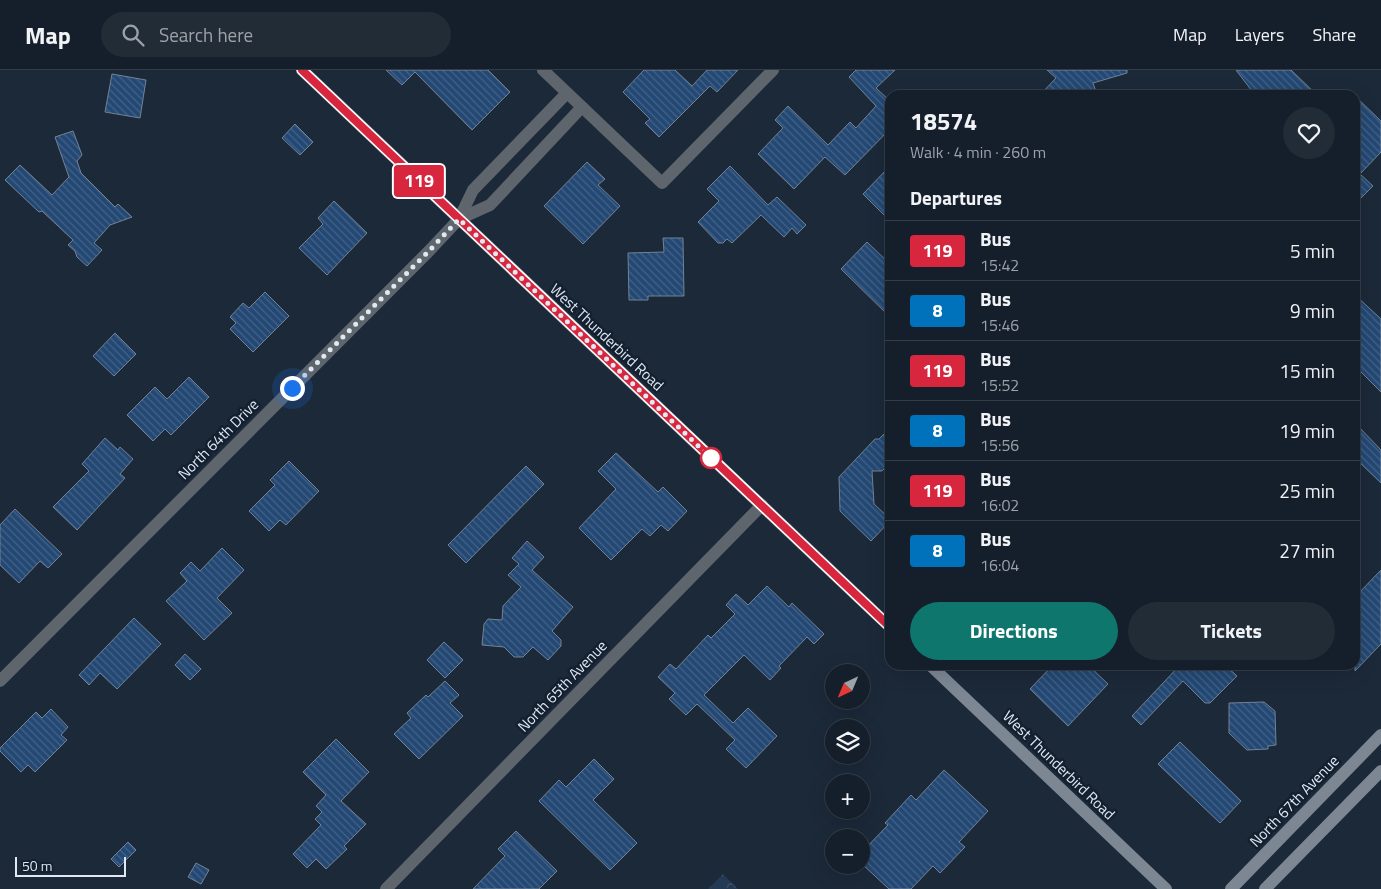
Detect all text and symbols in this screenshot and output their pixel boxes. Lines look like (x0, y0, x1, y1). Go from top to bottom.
search box (101, 12, 451, 57)
text: Map (25, 17, 71, 53)
text: Search here (159, 20, 253, 49)
icon: search (119, 21, 147, 49)
text: Map (1173, 21, 1207, 48)
text: Layers (1235, 21, 1284, 48)
text: Share (1312, 21, 1356, 48)
text: 18574 (910, 103, 977, 139)
button: heart (1283, 107, 1335, 159)
text: Walk · 4 min · 260 m (910, 140, 1046, 164)
line badge: 119 (390, 165, 448, 197)
text: 119 (404, 167, 434, 194)
text: Departures (910, 183, 1002, 212)
text: Bus (980, 224, 1011, 253)
text: 5 min (1290, 236, 1335, 265)
text: 119 (922, 237, 953, 264)
text: 15:42 (980, 253, 1019, 277)
street label: West Thunderbird Road (545, 278, 669, 396)
text: Bus (980, 284, 1011, 313)
text: 9 min (1290, 296, 1335, 325)
text: 8 (932, 297, 943, 324)
text: 15:46 (980, 313, 1019, 337)
text: Bus (980, 344, 1011, 373)
text: 15 min (1279, 356, 1335, 385)
text: 119 (922, 357, 953, 384)
text: 15:52 (980, 373, 1019, 397)
your location (280, 376, 305, 401)
street label: North 64th Drive (172, 393, 264, 485)
text: Bus (980, 404, 1011, 433)
text: 19 min (1279, 416, 1335, 445)
text: 8 (932, 417, 943, 444)
text: 15:56 (980, 433, 1019, 457)
unlabelled marker (700, 447, 722, 469)
text: Bus (980, 464, 1011, 493)
text: 25 min (1279, 476, 1335, 505)
text: 119 (922, 477, 953, 504)
text: 16:02 (980, 493, 1019, 517)
text: Bus (980, 524, 1011, 553)
text: 27 min (1279, 536, 1335, 565)
text: 8 (932, 537, 943, 564)
text: 16:04 (980, 553, 1019, 577)
button: Directions (910, 602, 1118, 660)
button: Tickets (1128, 602, 1335, 660)
street label: North 65th Avenue (512, 635, 612, 737)
north arrow (825, 664, 870, 709)
map controls (825, 664, 870, 874)
street label: West Thunderbird Road (998, 705, 1120, 825)
button: layers (825, 719, 870, 764)
street label: North 67th Avenue (1244, 750, 1344, 852)
button: + (825, 774, 870, 819)
button: − (825, 829, 870, 874)
scale bar (15, 854, 126, 877)
text: 50 m (22, 855, 52, 876)

